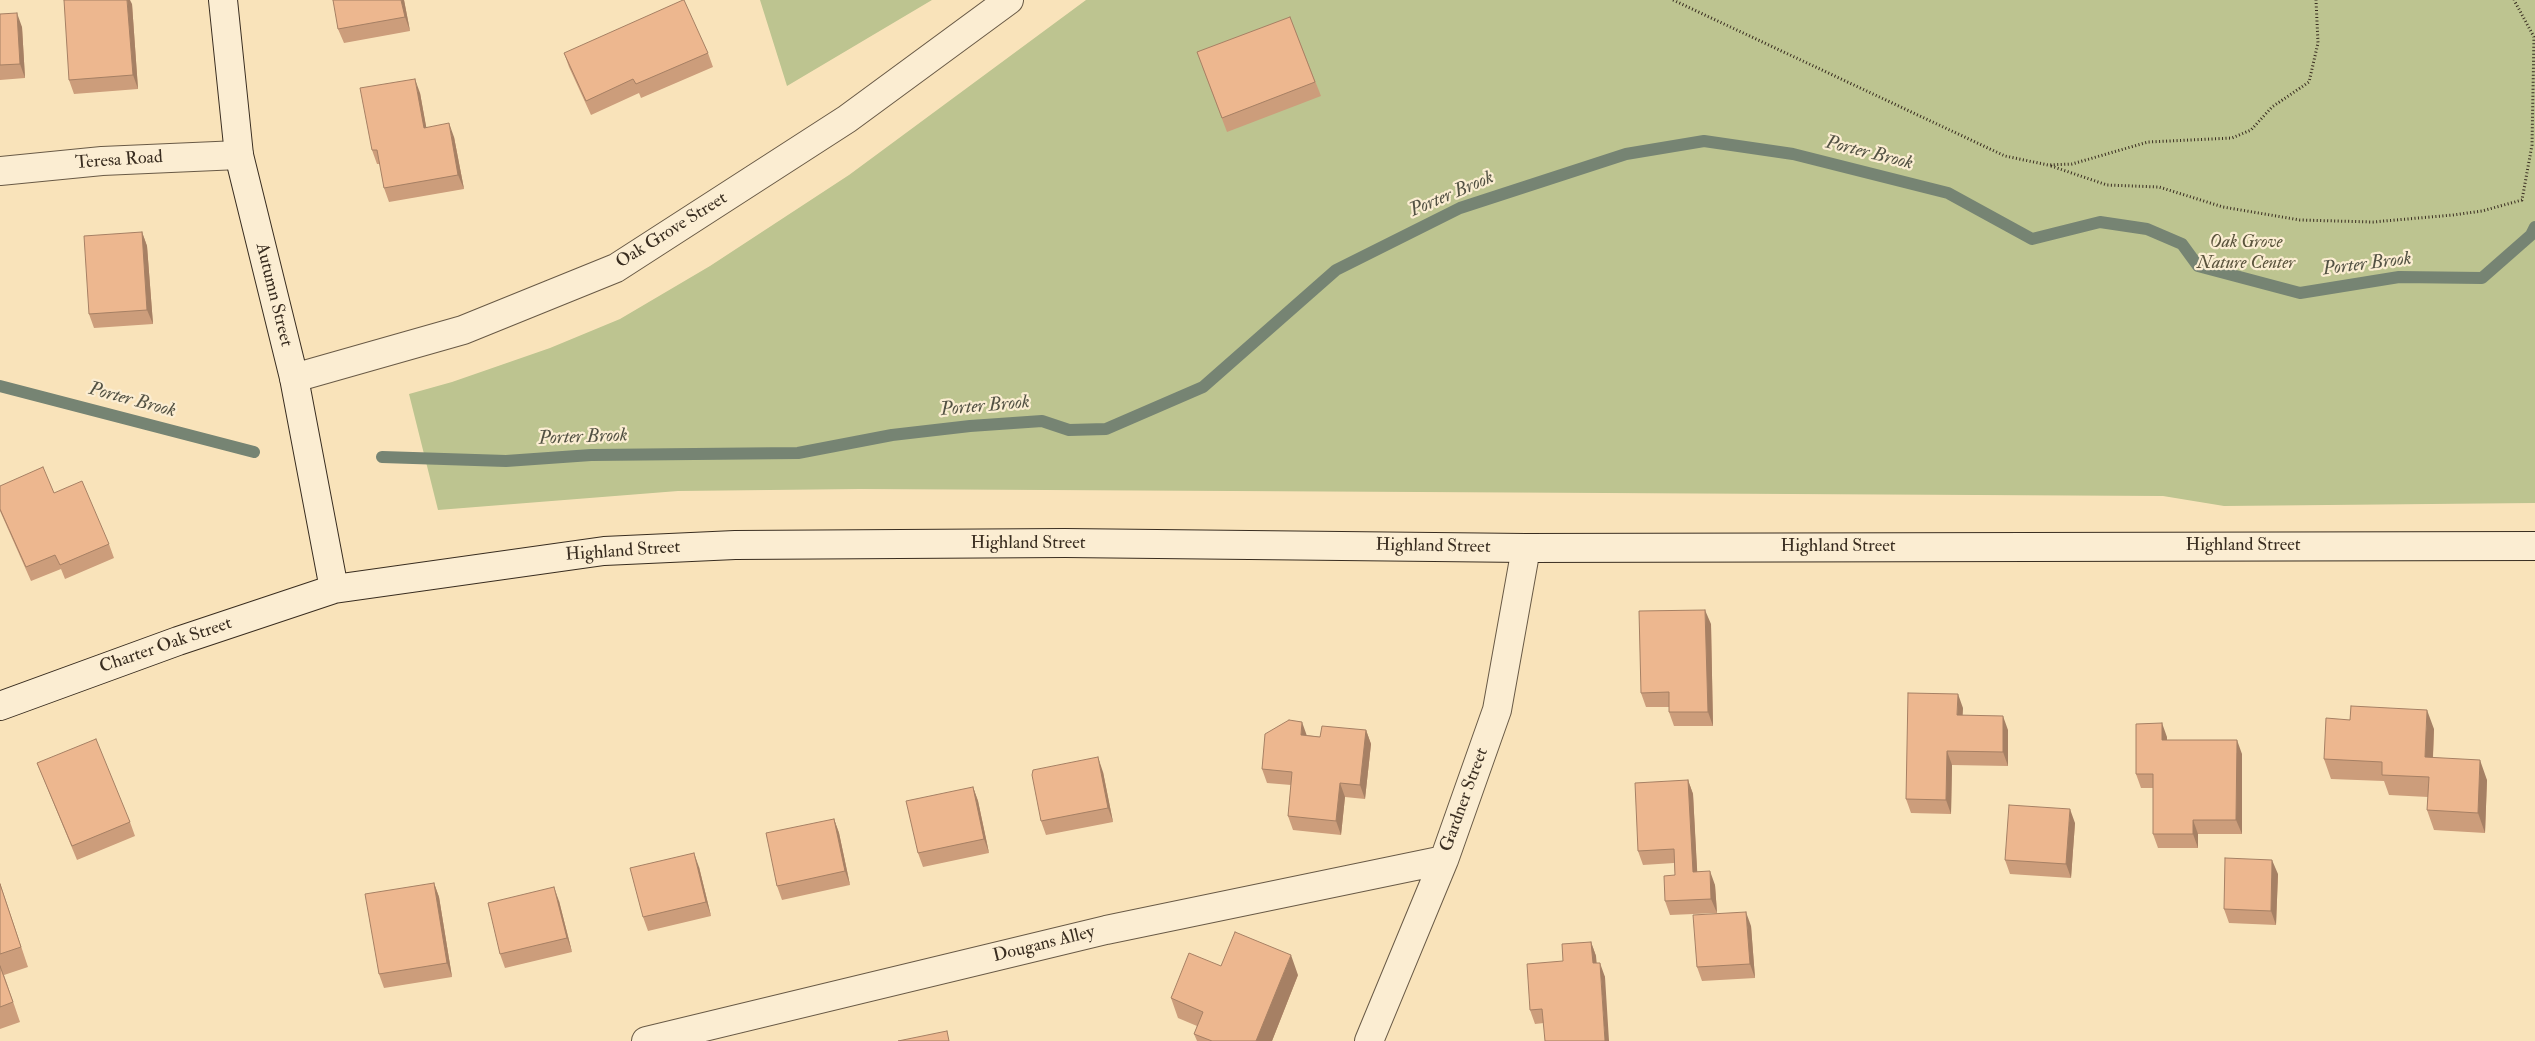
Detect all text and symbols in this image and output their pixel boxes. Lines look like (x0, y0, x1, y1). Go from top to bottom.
water label: Porter Brook (1823, 132, 1915, 176)
street label: Teresa Road (74, 147, 164, 175)
water label: Porter Brook (1406, 167, 1498, 223)
street label: Oak Grove Street (612, 188, 732, 274)
park label: Oak Grove Nature Center (2197, 232, 2295, 274)
street label: Autumn Street (250, 241, 296, 349)
water label: Porter Brook (2321, 248, 2413, 282)
water label: Porter Brook (86, 378, 178, 424)
water label: Porter Brook (939, 392, 1031, 422)
water label: Porter Brook (538, 425, 628, 451)
street label: Highland Street (970, 533, 1086, 555)
street label: Highland Street (1375, 535, 1491, 559)
street label: Highland Street (2185, 535, 2301, 557)
street label: Highland Street (1780, 536, 1896, 558)
street label: Highland Street (565, 537, 681, 567)
street label: Charter Oak Street (97, 613, 235, 679)
street label: Gardner Street (1436, 745, 1494, 855)
street label: Dougans Alley (991, 922, 1097, 968)

